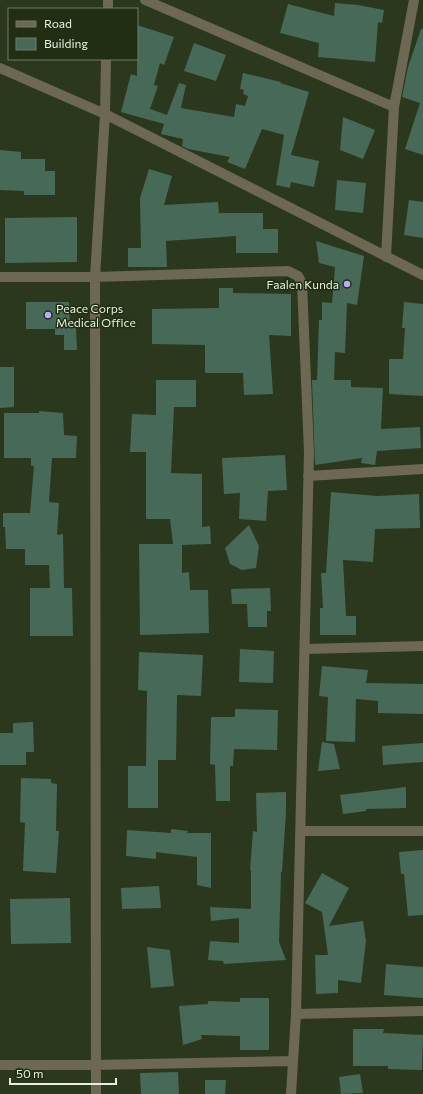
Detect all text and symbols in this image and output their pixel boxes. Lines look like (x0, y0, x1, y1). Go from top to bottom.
legend (8, 8, 138, 60)
text: Road (44, 16, 72, 30)
text: Building (44, 36, 88, 50)
place label: Faalen Kunda (267, 277, 339, 291)
marker: Faalen Kunda (342, 279, 352, 289)
place label: Peace Corps Medical Office (56, 301, 136, 329)
marker: Peace Corps Medical Office (43, 310, 53, 320)
scale bar (10, 1060, 116, 1086)
text: 50 m (16, 1066, 44, 1080)

